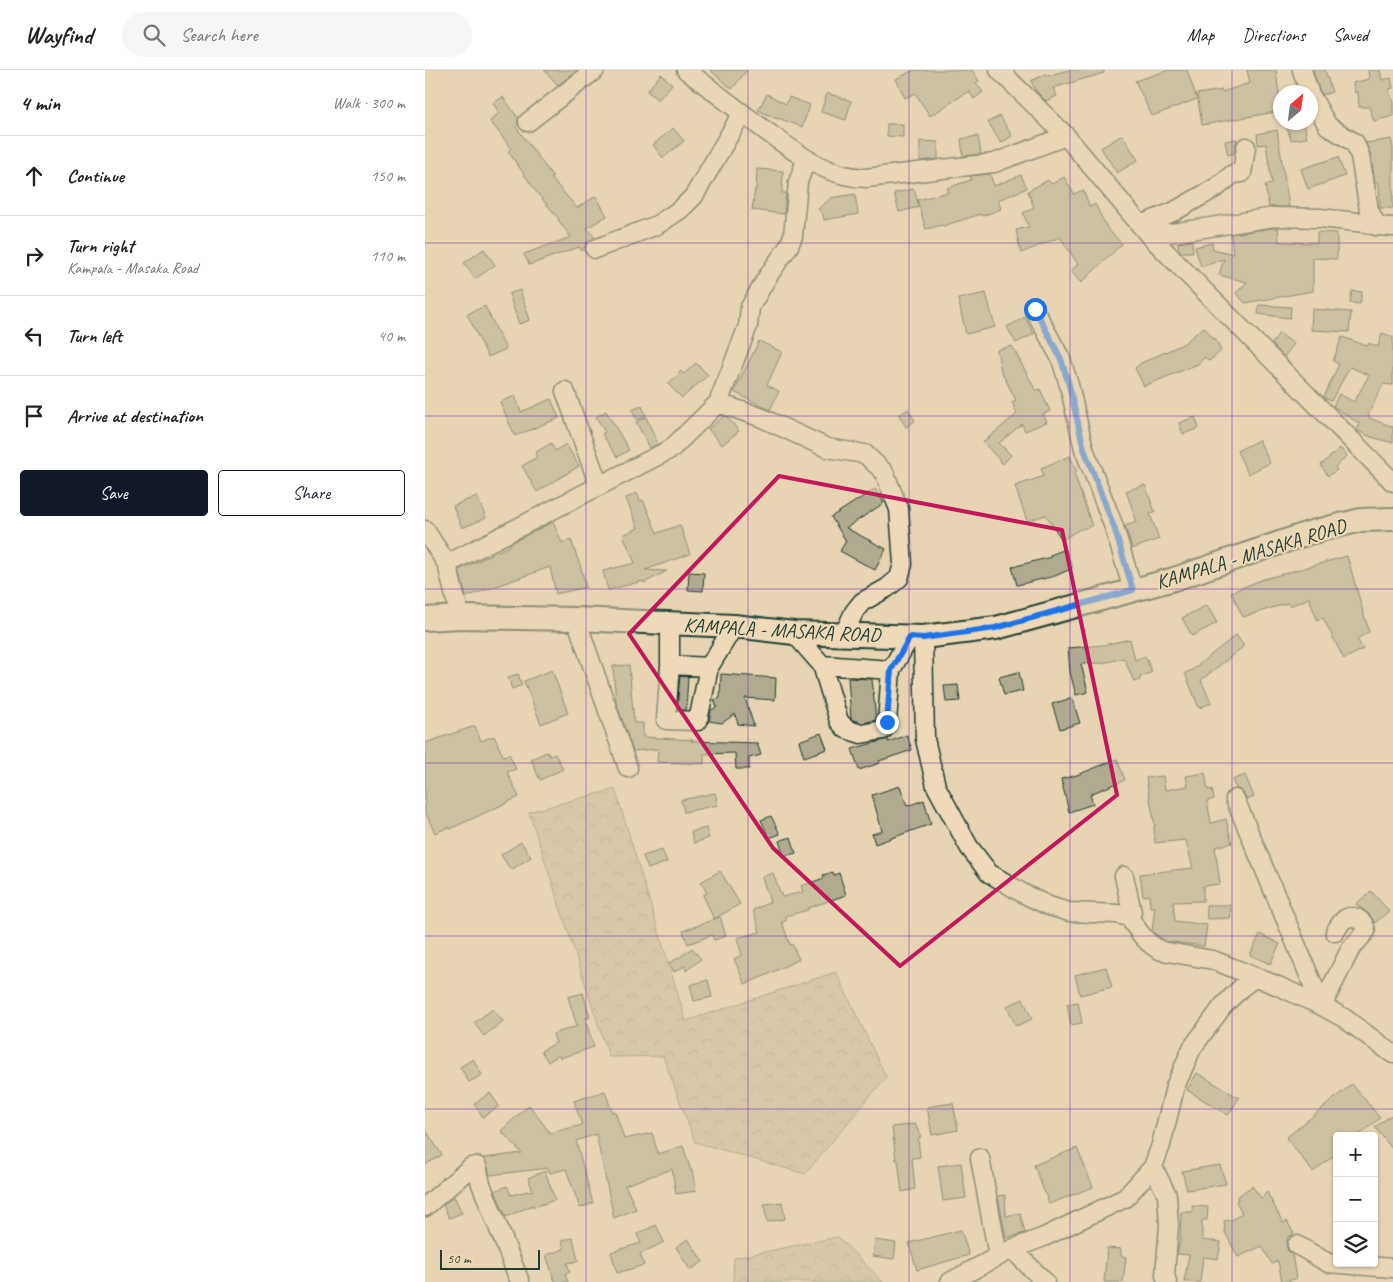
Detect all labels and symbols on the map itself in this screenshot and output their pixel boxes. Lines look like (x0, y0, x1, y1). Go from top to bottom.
north arrow (1273, 85, 1318, 130)
route start (1024, 298, 1047, 321)
street label: KAMPALA - MASAKA ROAD (1153, 513, 1350, 595)
street label: KAMPALA - MASAKA ROAD (683, 612, 883, 648)
route end (876, 711, 899, 734)
scale bar (440, 1247, 540, 1270)

